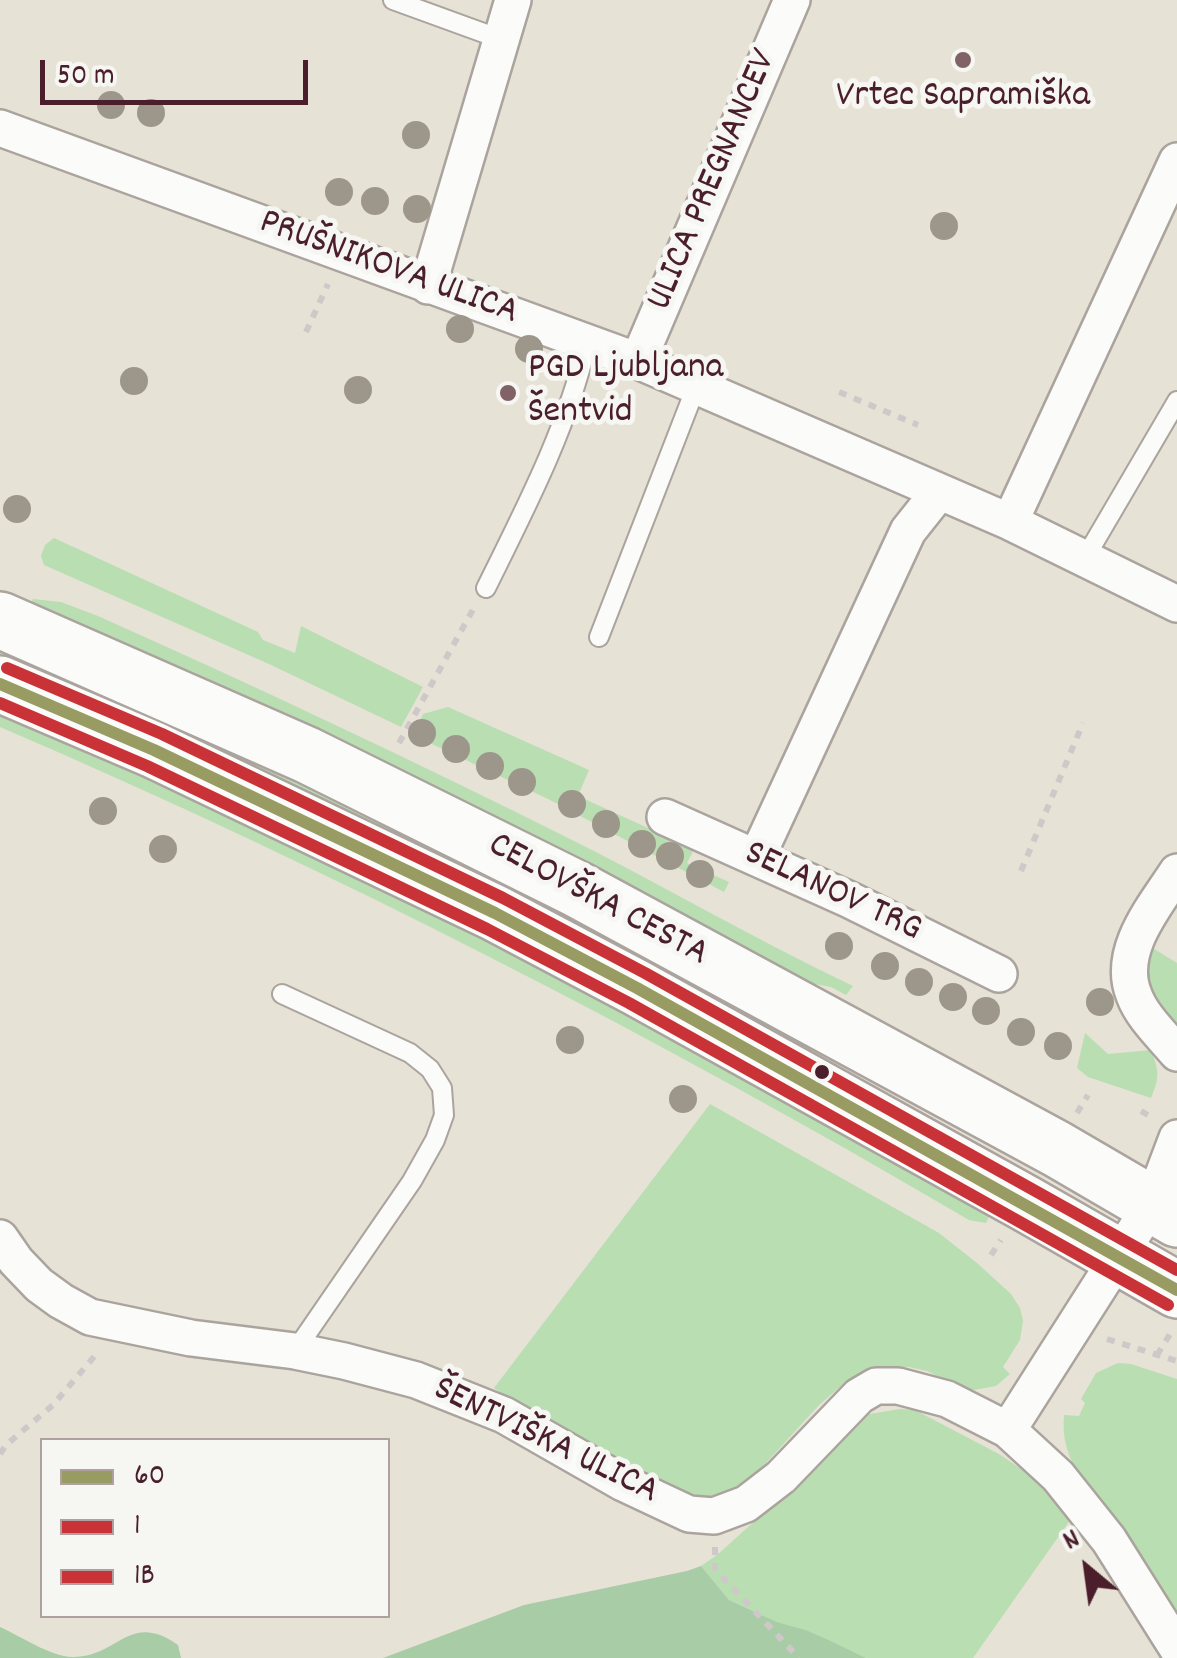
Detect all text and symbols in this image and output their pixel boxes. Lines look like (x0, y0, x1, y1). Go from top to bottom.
scale bar (45, 40, 312, 102)
street label: ULICA PREGNANCEV (640, 44, 790, 318)
marker: Vrtec Sapramiška (952, 49, 974, 71)
text: 50 m (57, 56, 115, 99)
place label: Vrtec Sapramiška (836, 76, 1090, 122)
street label: PRUŠNIKOVA ULICA (252, 202, 524, 338)
place label: PGD Ljubljana Šentvid (528, 348, 723, 438)
marker: PGD Ljubljana Šentvid (497, 382, 519, 404)
street label: CELOVŠKA CESTA (479, 825, 715, 979)
street label: SELANOV TRG (736, 833, 928, 955)
unlabelled marker (812, 1062, 832, 1082)
street label: ŠENTVIŠKA ULICA (425, 1369, 665, 1517)
legend (40, 1438, 390, 1618)
text: 60 (134, 1456, 165, 1499)
text: 1 (134, 1506, 141, 1549)
north arrow (1037, 1518, 1137, 1618)
text: N (1057, 1521, 1088, 1563)
text: 1B (134, 1556, 155, 1599)

